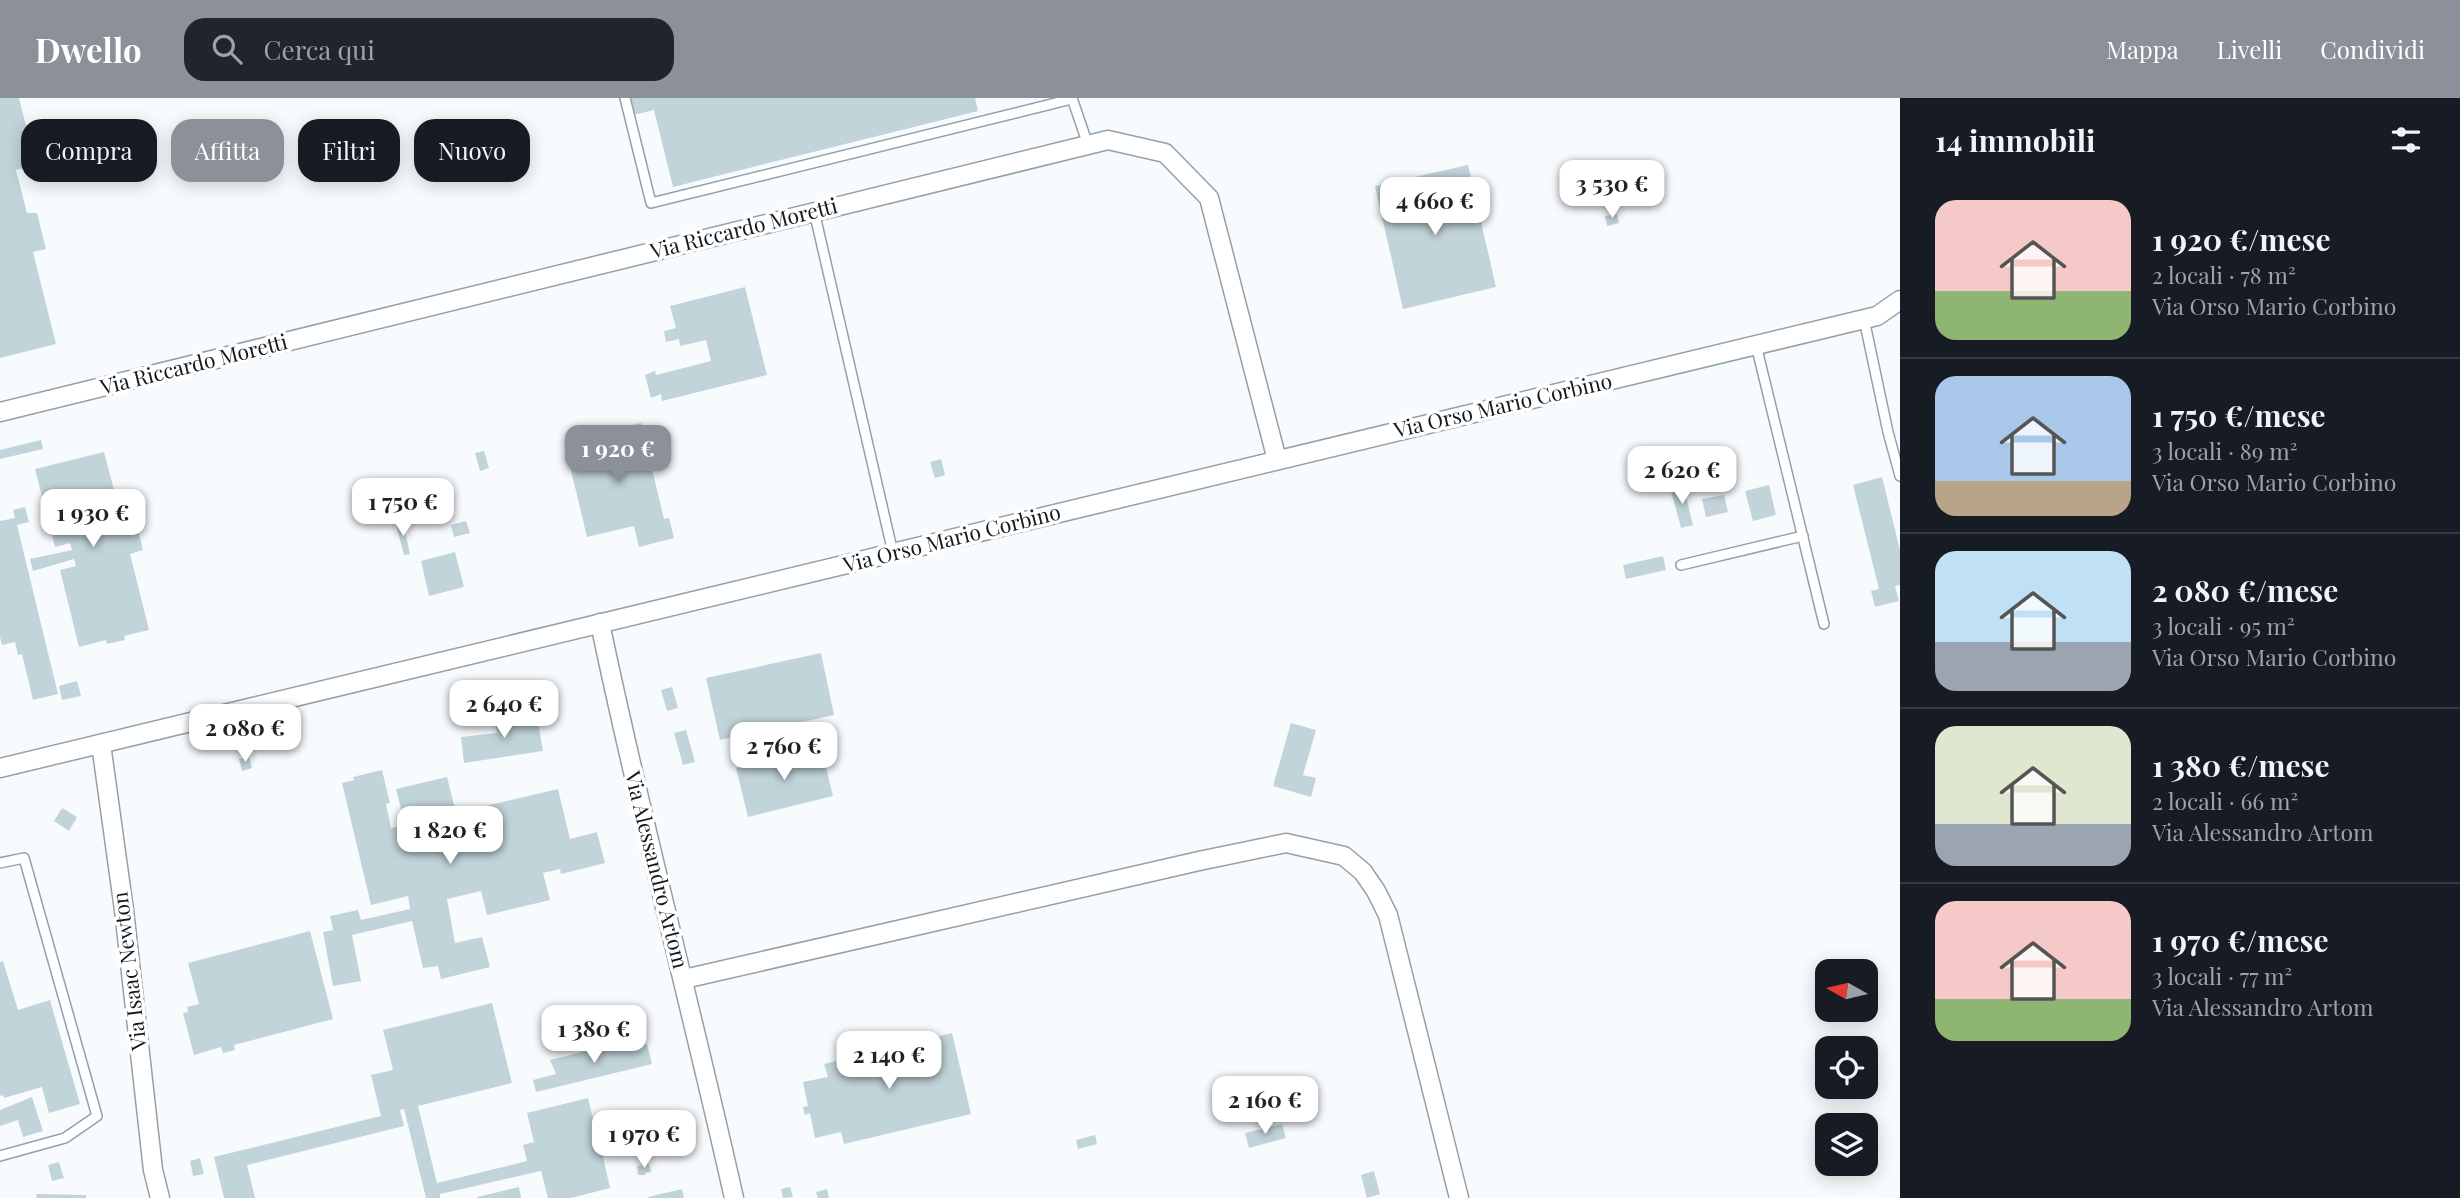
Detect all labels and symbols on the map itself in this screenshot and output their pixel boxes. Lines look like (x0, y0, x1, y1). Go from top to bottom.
pin: 3 530 € (1547, 160, 1677, 220)
pin: 4 660 € (1370, 178, 1500, 237)
street label: Via Riccardo Moretti (646, 190, 840, 264)
street label: Via Riccardo Moretti (96, 326, 290, 400)
street label: Via Orso Mario Corbino (1390, 365, 1614, 443)
pin: 1 920 € (553, 426, 683, 485)
pin: 2 620 € (1617, 446, 1747, 506)
pin: 1 750 € (338, 478, 468, 538)
pin: 1 930 € (28, 490, 158, 549)
street label: Via Orso Mario Corbino (839, 496, 1063, 578)
pin: 2 640 € (439, 680, 569, 740)
pin: 2 080 € (180, 704, 310, 764)
pin: 2 760 € (719, 722, 849, 782)
street label: Via Alessandro Artom (620, 767, 696, 971)
pin: 1 820 € (385, 806, 515, 866)
street label: Via Isaac Newton (104, 890, 152, 1053)
north arrow (1815, 959, 1878, 1022)
pin: 1 380 € (529, 1006, 659, 1065)
pin: 2 140 € (824, 1032, 954, 1091)
pin: 2 160 € (1200, 1076, 1330, 1136)
pin: 1 970 € (579, 1110, 709, 1170)

